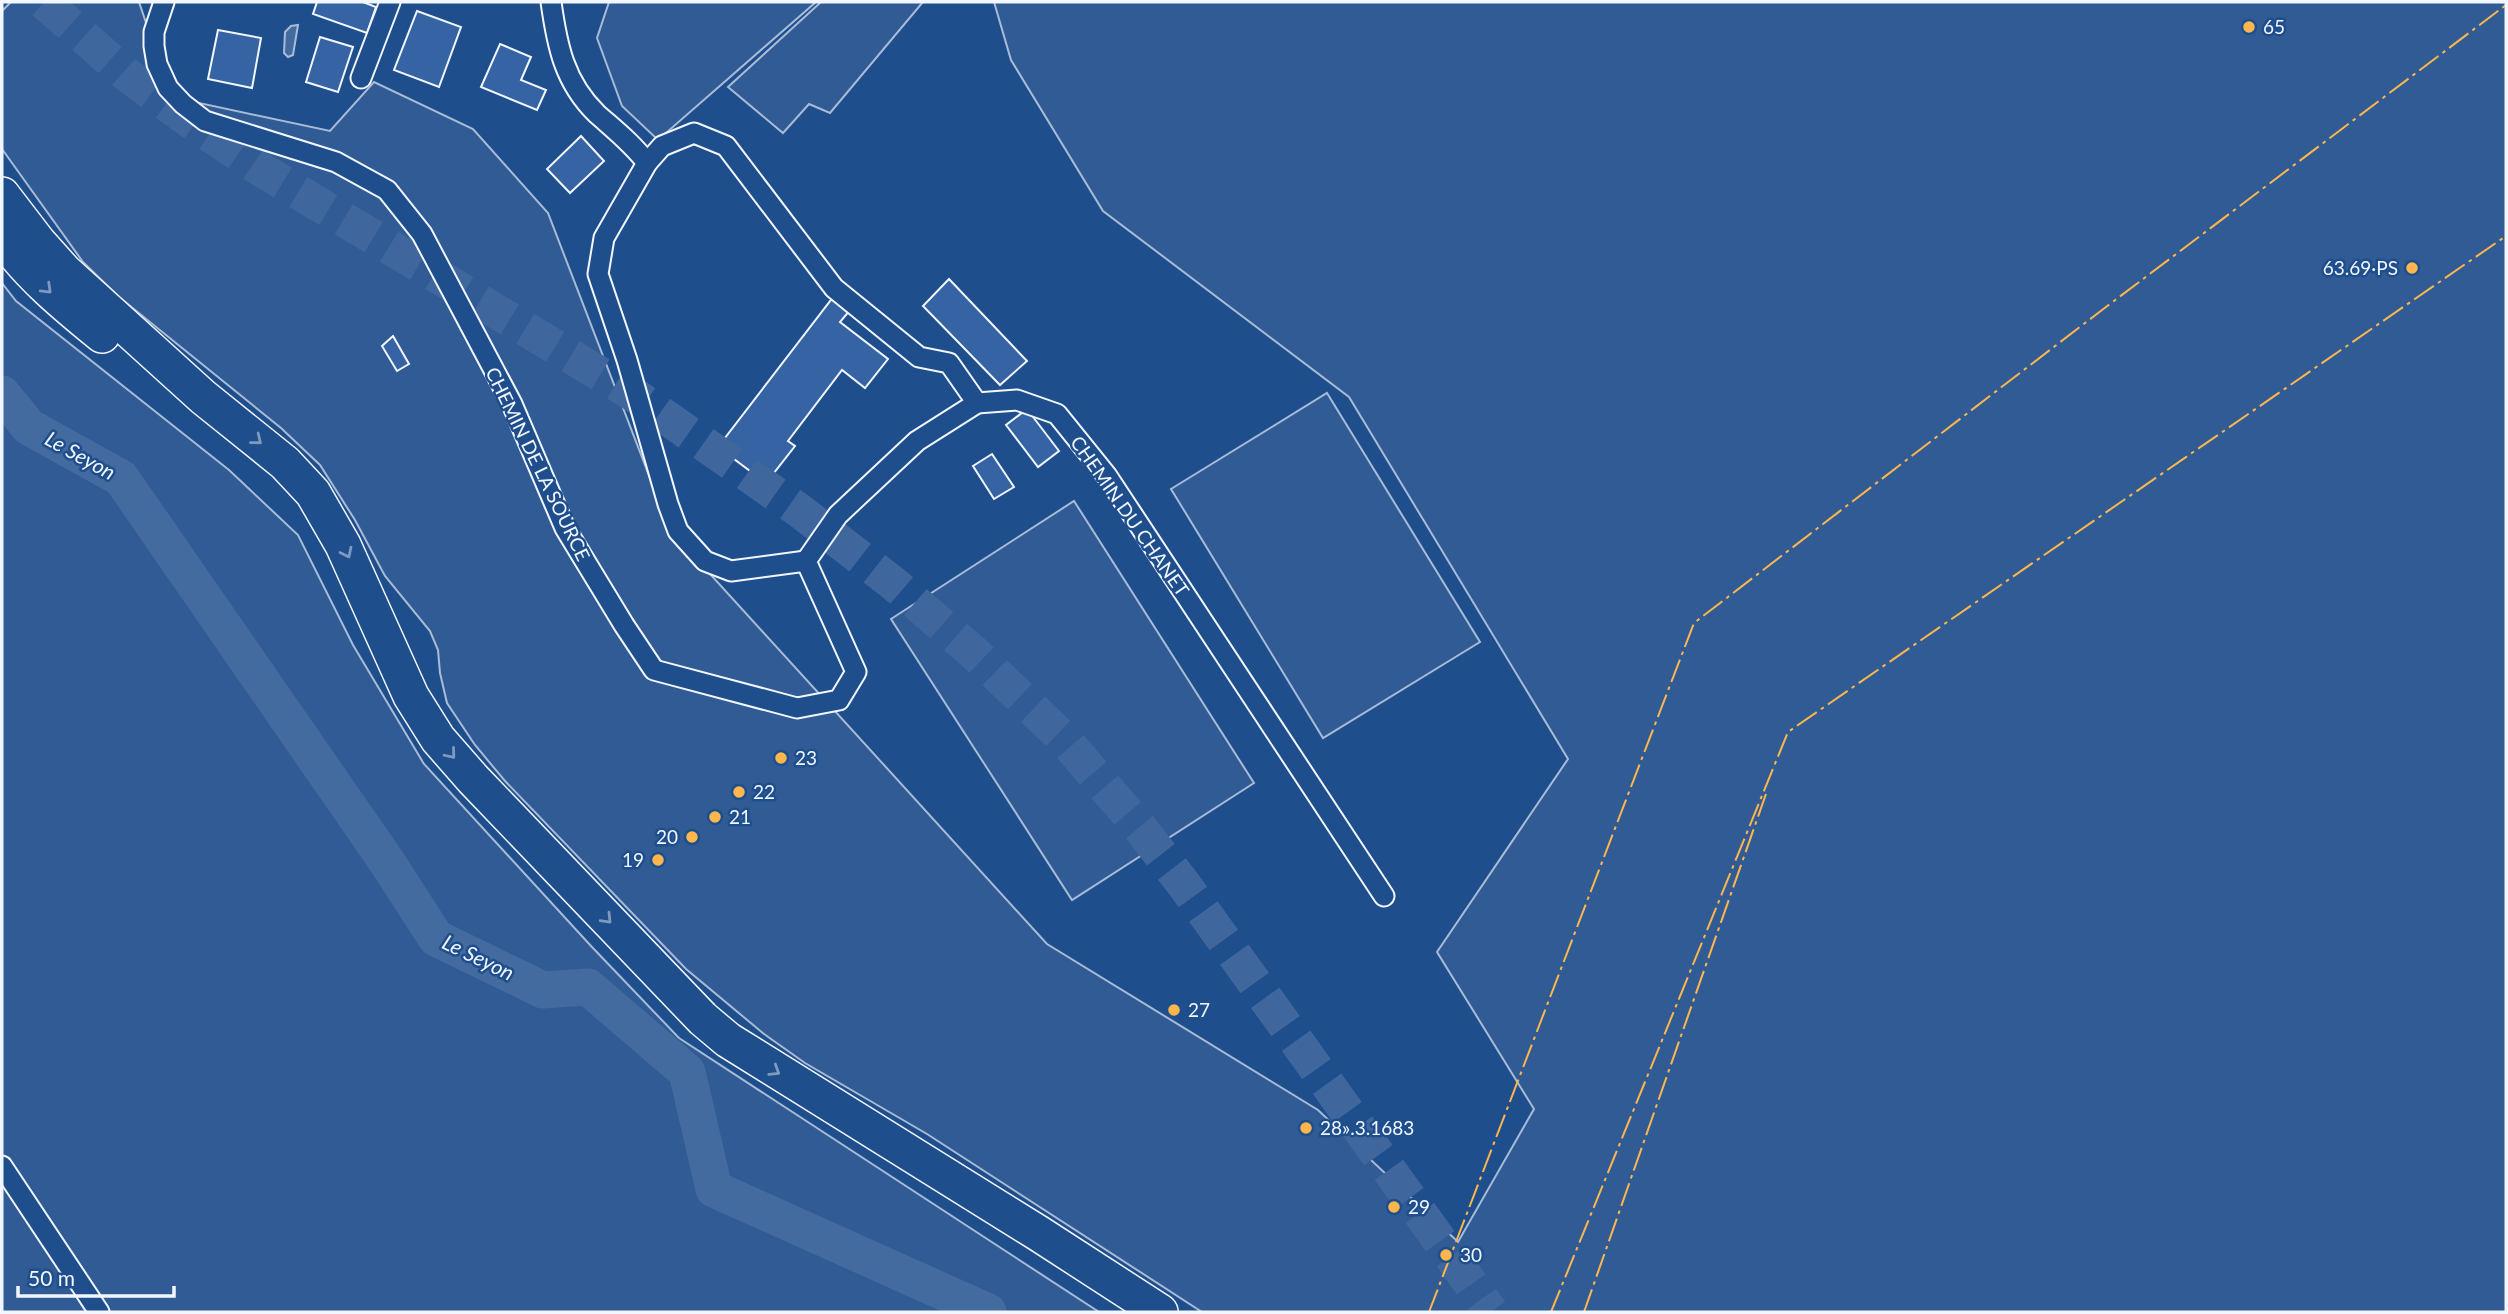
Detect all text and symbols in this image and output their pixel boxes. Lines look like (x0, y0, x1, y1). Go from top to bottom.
place label: 65 (2263, 15, 2285, 38)
marker: 65 (2241, 19, 2257, 35)
place label: 63.69·PS (2323, 256, 2398, 279)
marker: 63.69·PS (2404, 260, 2420, 276)
one-way arrow (38, 280, 51, 293)
street label: CHEMIN DE LA SOURCE (482, 363, 595, 564)
water label: Le Seyon (41, 425, 120, 484)
street label: CHEMIN DU CHANET (1066, 431, 1194, 600)
one-way arrow (248, 432, 261, 444)
one-way arrow (338, 546, 352, 558)
place label: 23 (795, 746, 817, 769)
one-way arrow (442, 747, 455, 759)
marker: 23 (773, 750, 789, 766)
place label: 22 (753, 780, 775, 803)
marker: 22 (731, 784, 747, 800)
place label: 21 (729, 805, 751, 828)
marker: 21 (707, 809, 723, 825)
place label: 20 (656, 825, 678, 848)
marker: 20 (684, 829, 700, 845)
place label: 19 (622, 848, 644, 871)
marker: 19 (650, 852, 666, 868)
one-way arrow (599, 911, 612, 924)
water label: Le Seyon (439, 929, 518, 985)
place label: 27 (1188, 998, 1210, 1021)
marker: 27 (1166, 1002, 1182, 1018)
one-way arrow (768, 1062, 781, 1075)
place label: 28».3.1683 (1320, 1116, 1414, 1139)
marker: 28».3.1683 (1298, 1120, 1314, 1136)
place label: 29 (1408, 1195, 1430, 1218)
marker: 29 (1386, 1199, 1402, 1215)
place label: 30 (1460, 1243, 1482, 1266)
marker: 30 (1438, 1247, 1454, 1263)
scale bar (18, 1254, 173, 1298)
text: 50 m (28, 1265, 75, 1290)

